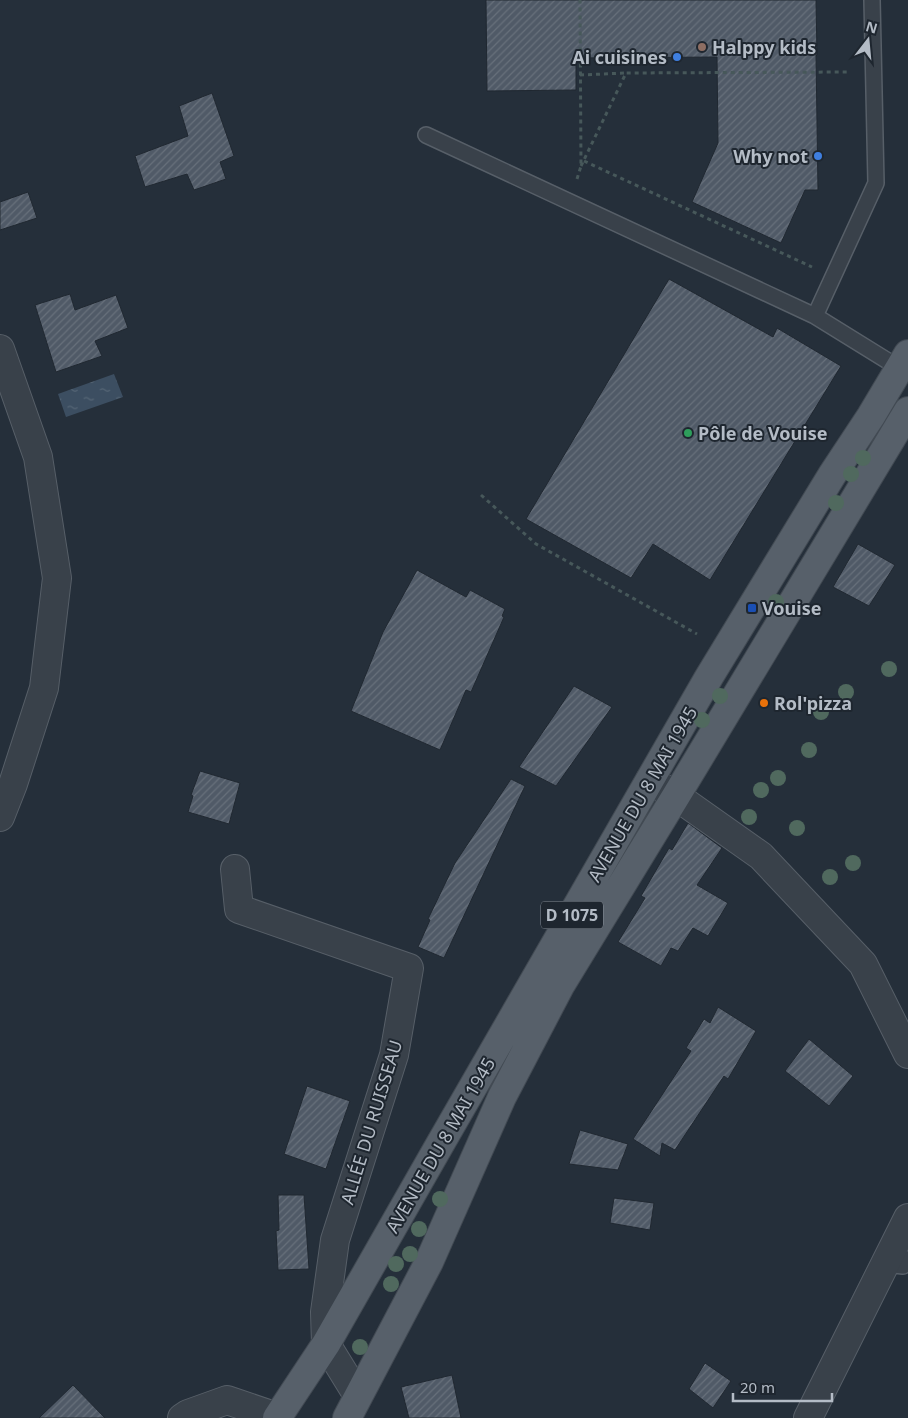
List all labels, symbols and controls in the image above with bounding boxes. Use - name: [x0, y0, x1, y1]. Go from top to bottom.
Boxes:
- north arrow: [843, 15, 893, 65]
- text: N: [864, 16, 880, 38]
- place label: Halppy kids: [712, 35, 816, 59]
- marker: Halppy kids: [696, 41, 708, 53]
- place label: Ai cuisines: [572, 45, 667, 69]
- marker: Ai cuisines: [671, 51, 683, 63]
- place label: Why not: [733, 144, 808, 168]
- marker: Why not: [812, 150, 824, 162]
- place label: Pôle de Vouise: [698, 421, 827, 445]
- marker: Pôle de Vouise: [682, 427, 694, 439]
- place label: Vouise: [762, 596, 821, 620]
- marker: Vouise: [746, 602, 758, 614]
- place label: Rol'pizza: [774, 691, 852, 715]
- marker: Rol'pizza: [758, 697, 770, 709]
- street label: AVENUE DU 8 MAI 1945: [582, 702, 702, 886]
- road number: D 1075: [541, 902, 603, 928]
- street label: ALLÉE DU RUISSEAU: [335, 1037, 407, 1207]
- street label: AVENUE DU 8 MAI 1945: [380, 1053, 500, 1237]
- scale bar: [733, 1370, 832, 1402]
- text: 20 m: [740, 1377, 775, 1397]

